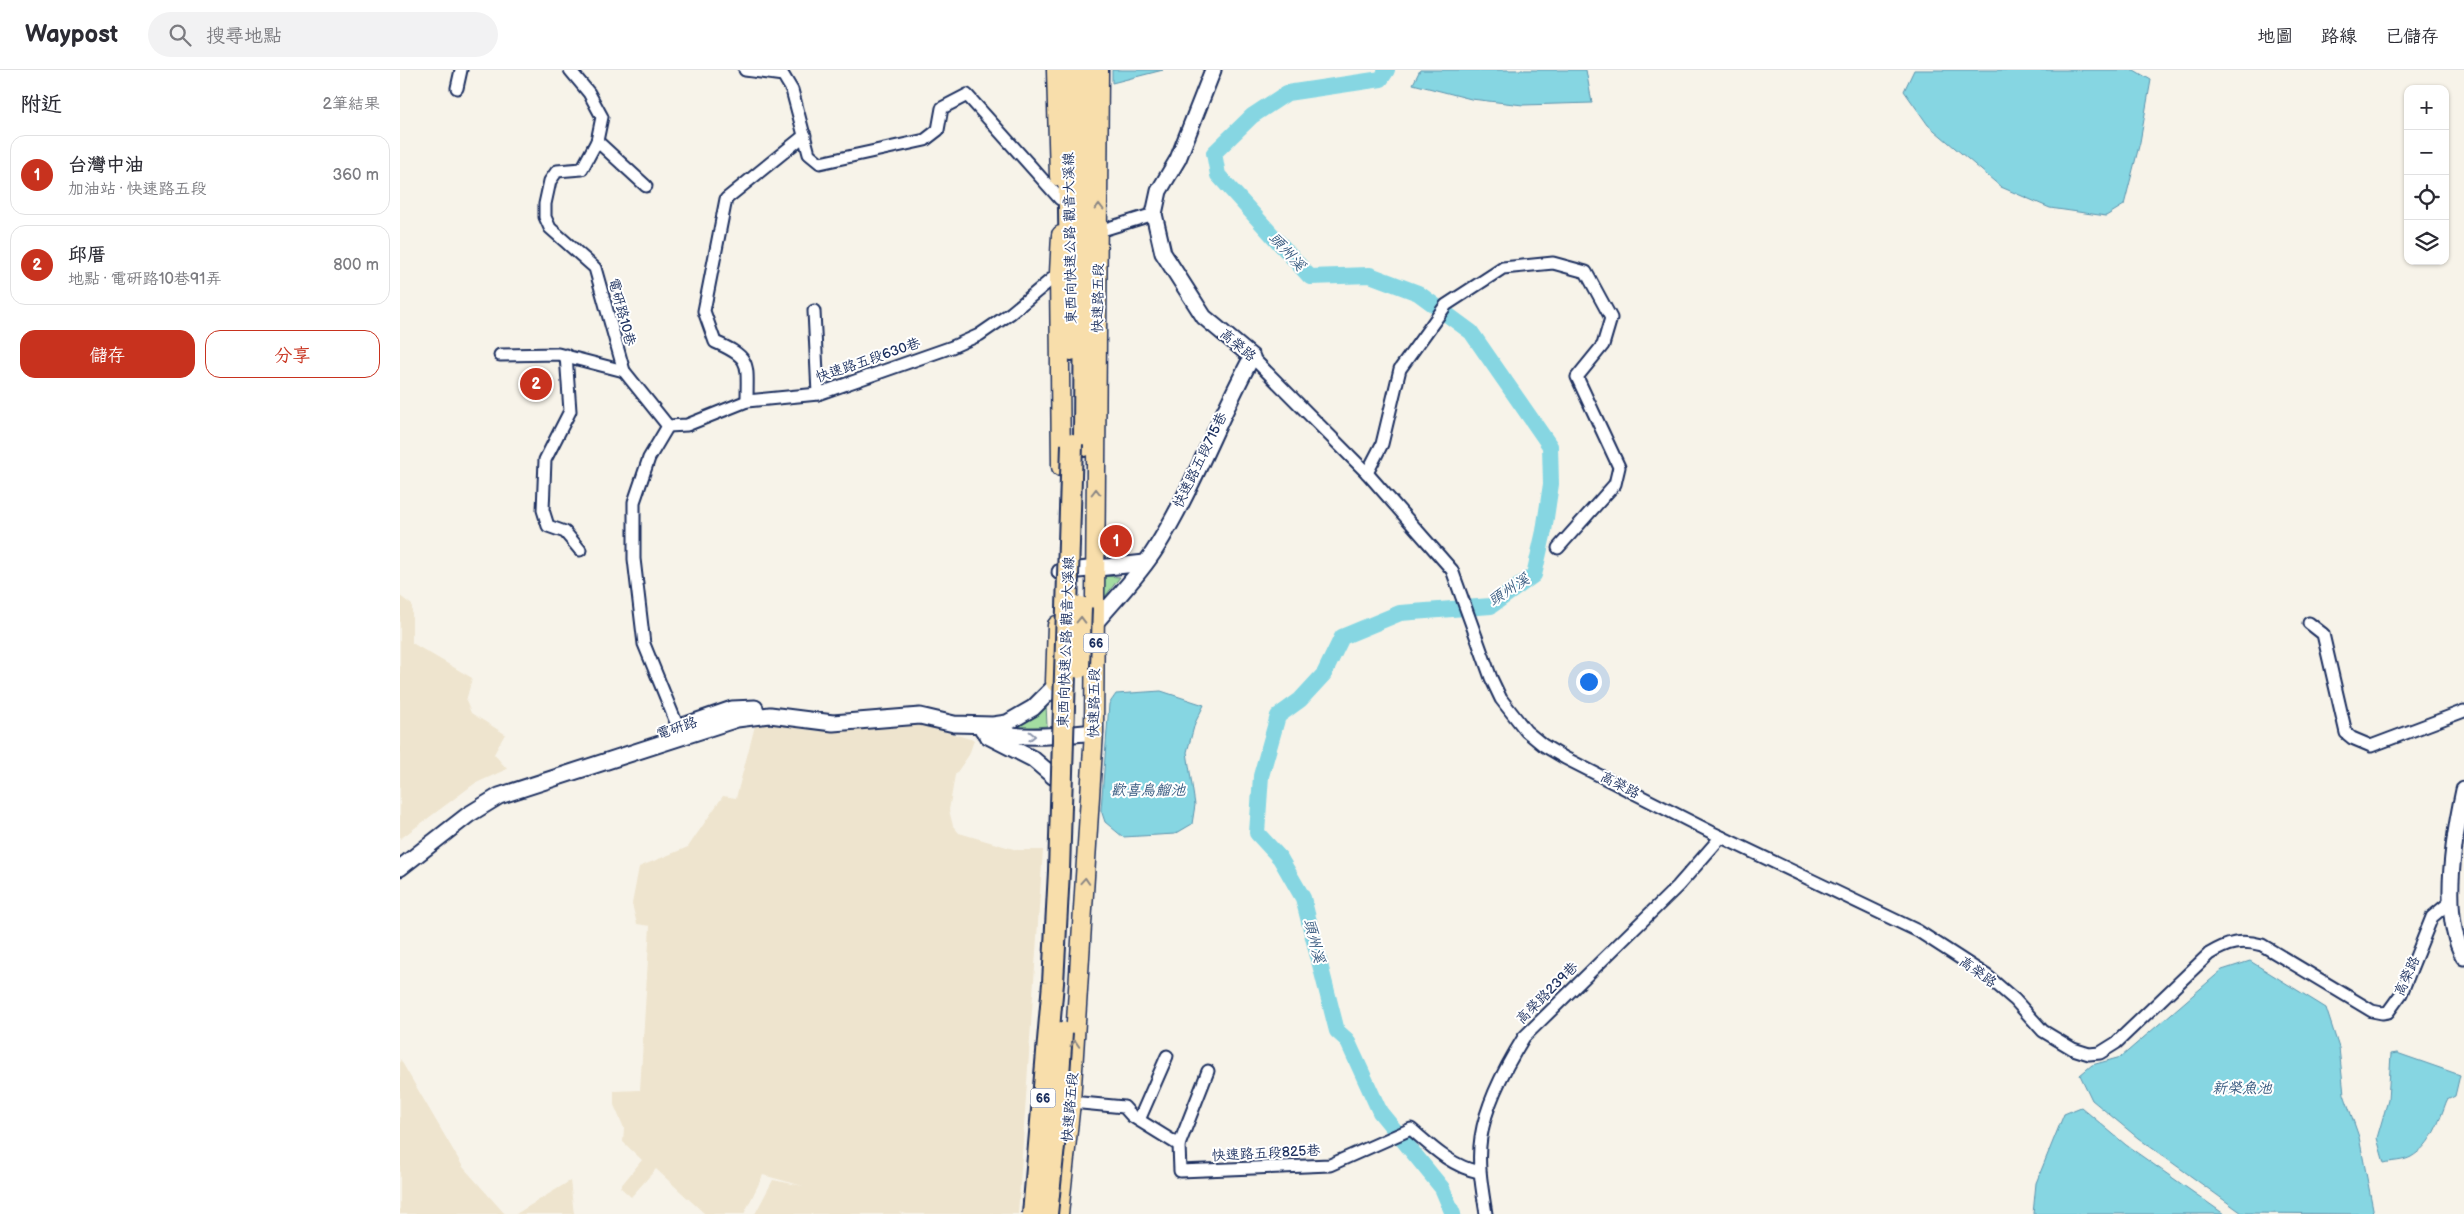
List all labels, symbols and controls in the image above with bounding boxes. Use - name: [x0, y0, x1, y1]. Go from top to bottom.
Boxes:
- search box: [148, 12, 498, 57]
- text: Waypost: [25, 20, 118, 49]
- icon: search: [166, 21, 194, 49]
- text: 搜尋地點: [206, 25, 282, 48]
- text: 地圖: [2257, 26, 2293, 47]
- text: 路線: [2321, 26, 2357, 47]
- text: 已儲存: [2385, 26, 2439, 47]
- map controls: [2404, 85, 2449, 265]
- button: +: [2404, 85, 2449, 130]
- text: 附近: [20, 92, 62, 117]
- text: 2筆結果: [323, 95, 380, 114]
- button: −: [2404, 130, 2449, 175]
- street label: 東西向快速公路 觀音大溪線: [1060, 152, 1080, 324]
- text: 台灣中油: [68, 154, 144, 177]
- text: 1: [34, 166, 40, 185]
- text: 360 m: [332, 166, 379, 185]
- button: locate: [2404, 175, 2449, 220]
- text: 加油站 · 快速路五段: [68, 180, 206, 199]
- one-way arrow: [1094, 202, 1104, 210]
- button: layers: [2404, 220, 2449, 265]
- water label: 頭州溪: [1265, 229, 1310, 276]
- text: 邱厝: [68, 244, 106, 267]
- text: 2: [32, 256, 42, 275]
- text: 800 m: [333, 256, 379, 275]
- street label: 快速路五段: [1089, 263, 1107, 333]
- text: 地點 · 電研路10巷91弄: [68, 270, 221, 289]
- street label: 電研路10巷: [605, 276, 639, 349]
- street label: 高榮路: [1216, 325, 1260, 365]
- button: 儲存: [20, 330, 195, 378]
- button: 分享: [205, 330, 380, 378]
- street label: 快速路五段630巷: [814, 334, 923, 386]
- pin: 2: [520, 365, 552, 403]
- street label: 快速路五段715巷: [1169, 409, 1231, 511]
- one-way arrow: [1091, 487, 1101, 495]
- pin: 1: [1100, 522, 1132, 560]
- street label: 東西向快速公路 觀音大溪線: [1055, 556, 1077, 728]
- water label: 頭州溪: [1485, 569, 1534, 610]
- one-way arrow: [1075, 616, 1086, 624]
- road number: 66: [1084, 634, 1108, 652]
- street label: 快速路五段: [1085, 668, 1103, 738]
- your location: [1576, 669, 1602, 695]
- street label: 電研路: [654, 713, 700, 743]
- one-way arrow: [1028, 730, 1036, 741]
- street label: 高榮路: [1597, 768, 1643, 802]
- water label: 歡喜烏鰡池: [1110, 781, 1186, 800]
- one-way arrow: [1080, 877, 1091, 885]
- water label: 頭州溪: [1299, 917, 1329, 966]
- street label: 高榮路: [1956, 953, 2000, 991]
- street label: 高榮路: [2391, 953, 2423, 999]
- street label: 高榮路239巷: [1512, 958, 1582, 1028]
- one-way arrow: [1069, 1039, 1080, 1047]
- street label: 快速路五段: [1058, 1071, 1082, 1143]
- water label: 新榮魚池: [2212, 1079, 2273, 1098]
- road number: 66: [1030, 1088, 1056, 1108]
- street label: 快速路五段825巷: [1211, 1142, 1322, 1164]

